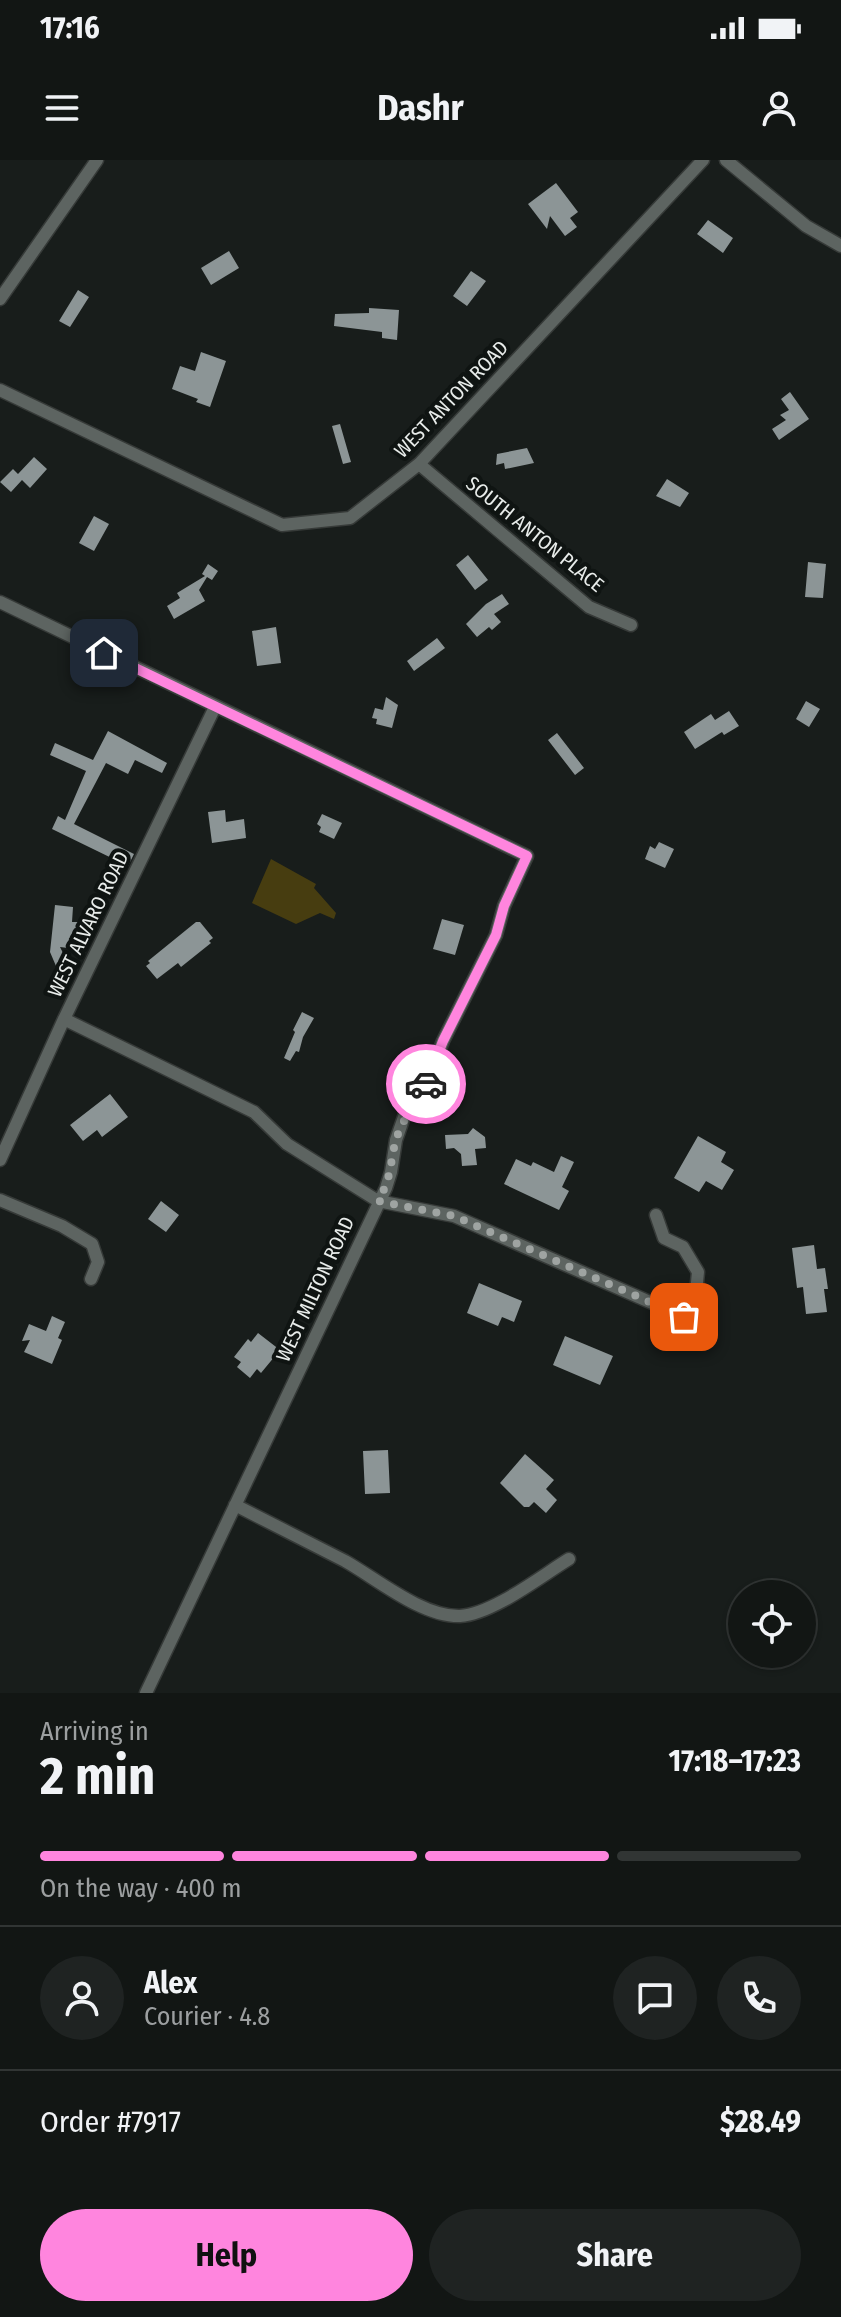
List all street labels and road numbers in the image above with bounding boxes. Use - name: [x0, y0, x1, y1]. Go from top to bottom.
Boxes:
- street label: WEST ANTON ROAD: [389, 335, 513, 463]
- street label: SOUTH ANTON PLACE: [461, 471, 609, 597]
- street label: WEST ALVARO ROAD: [42, 847, 134, 1001]
- street label: WEST MILTON ROAD: [271, 1213, 359, 1365]

